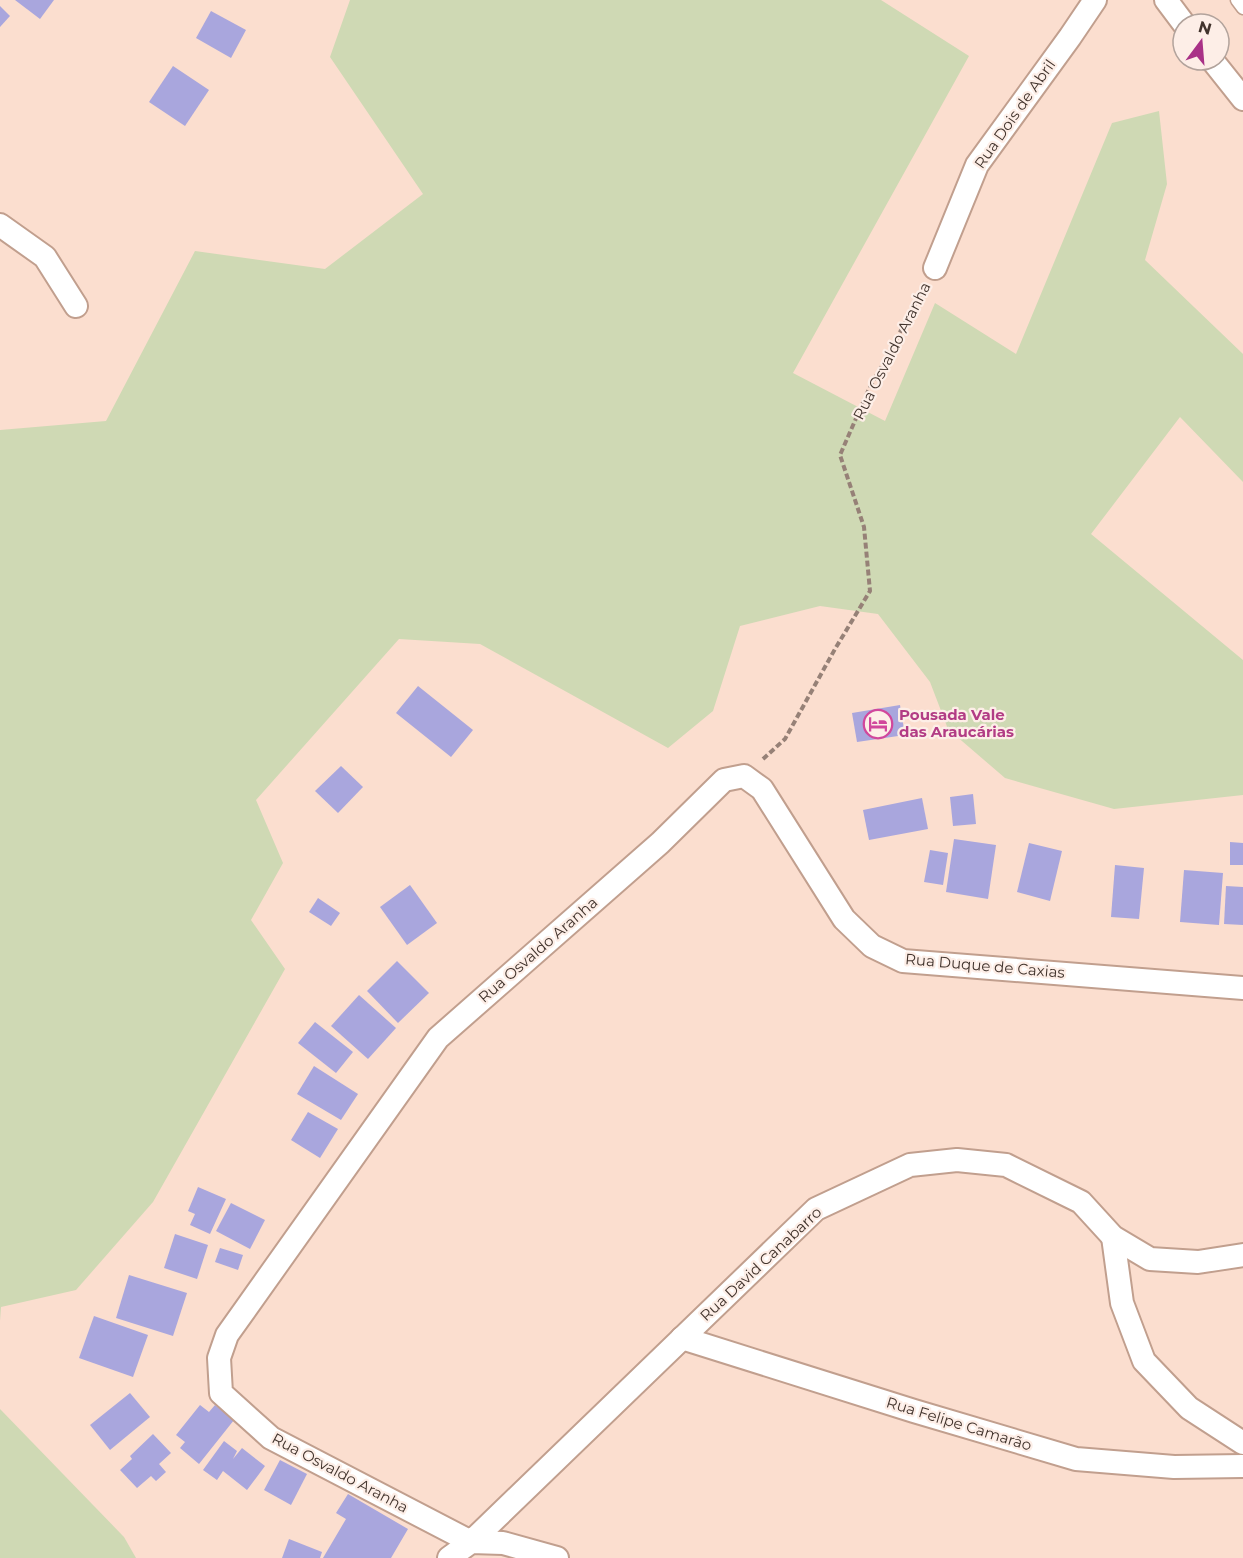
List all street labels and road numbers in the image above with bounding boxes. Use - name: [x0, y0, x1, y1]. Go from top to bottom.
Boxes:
- street label: Rua Dois de Abril: [970, 55, 1059, 172]
- street label: Rua Osvaldo Aranha: [849, 279, 934, 423]
- street label: Rua Osvaldo Aranha: [474, 893, 601, 1007]
- street label: Rua Duque de Caxias: [904, 949, 1066, 982]
- street label: Rua David Canabarro: [696, 1202, 825, 1325]
- street label: Rua Felipe Camarão: [884, 1392, 1034, 1455]
- street label: Rua Osvaldo Aranha: [269, 1429, 412, 1517]

